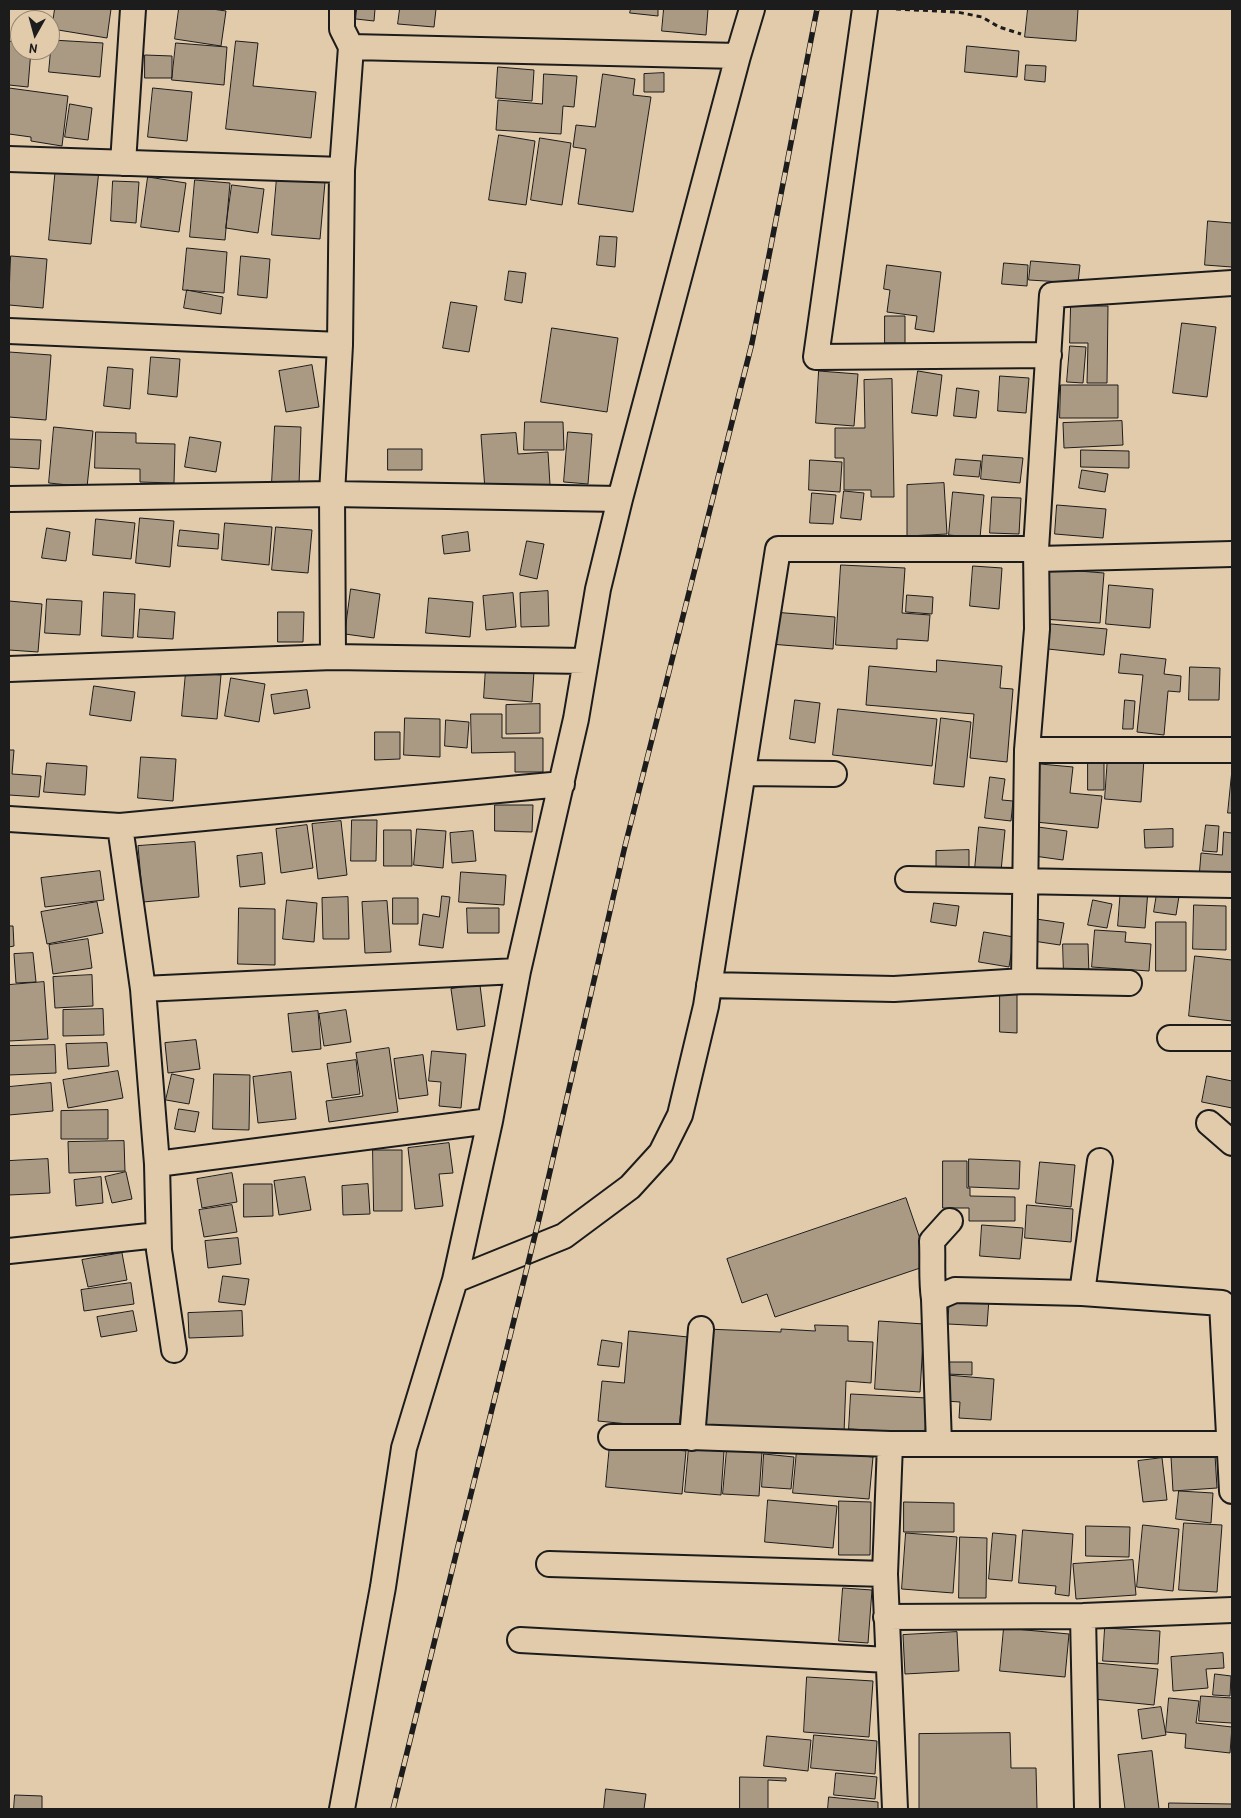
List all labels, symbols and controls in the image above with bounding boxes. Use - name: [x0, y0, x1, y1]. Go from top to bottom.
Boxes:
- north arrow: [10, 10, 60, 60]
- text: N: [28, 40, 38, 59]

